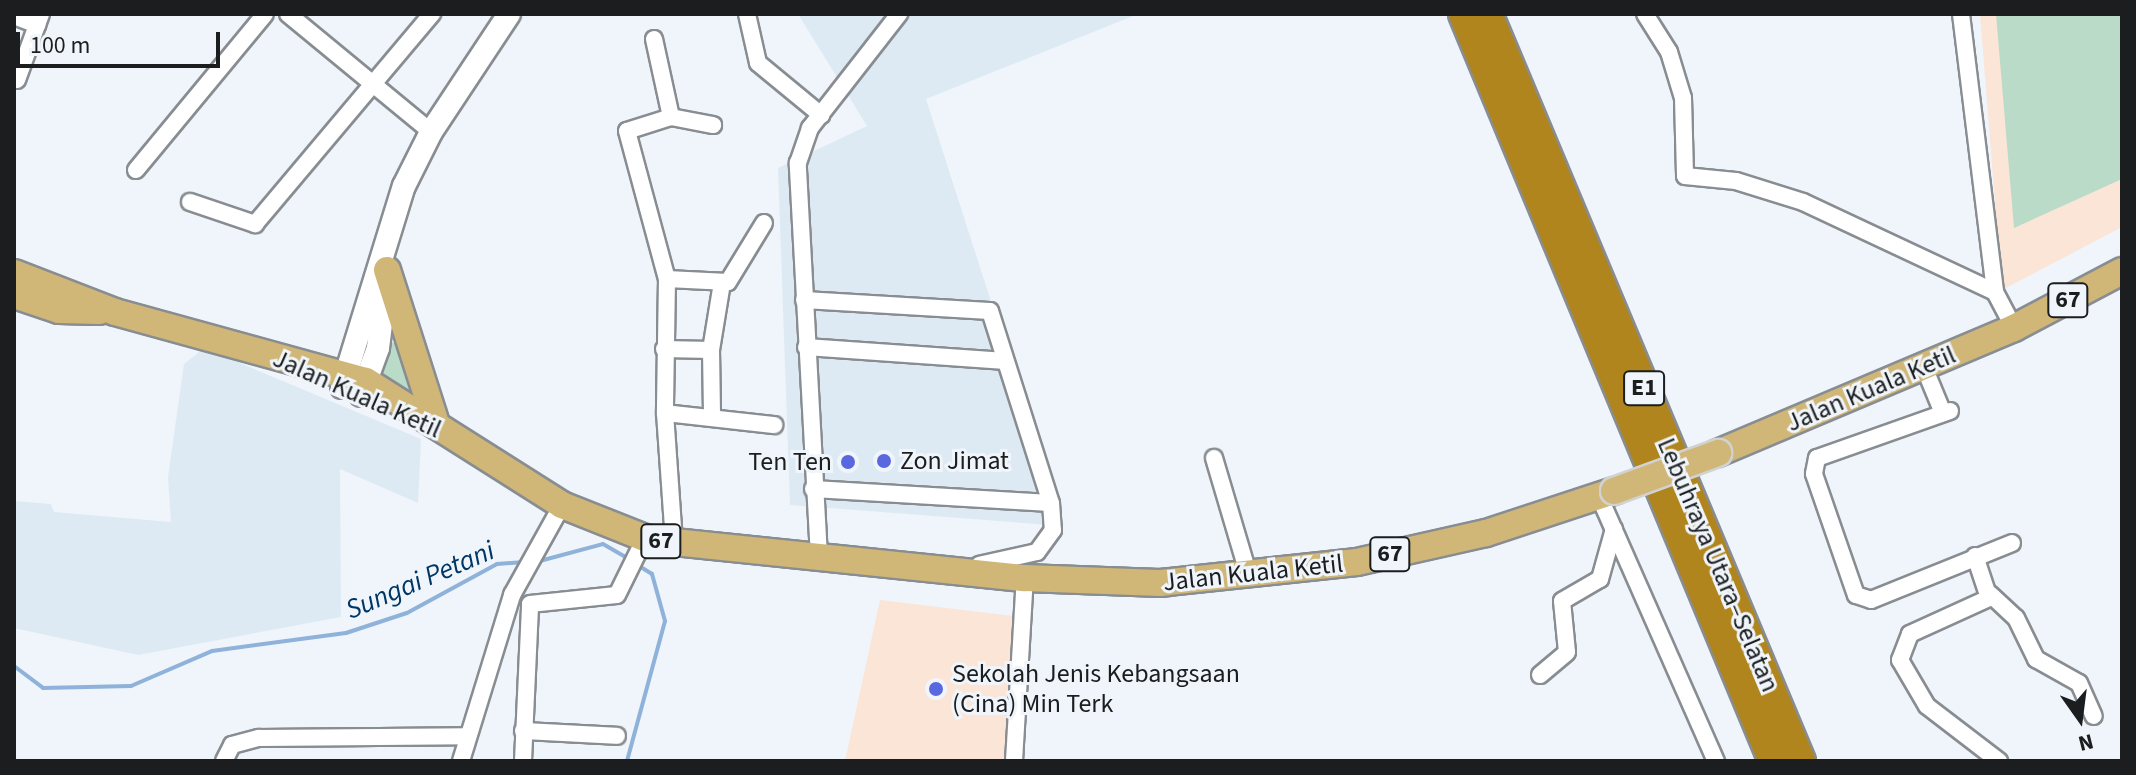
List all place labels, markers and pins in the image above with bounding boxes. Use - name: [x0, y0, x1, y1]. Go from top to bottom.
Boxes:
- place label: Zon Jimat: [900, 445, 1009, 477]
- place label: Ten Ten: [748, 446, 832, 478]
- marker: Zon Jimat: [875, 452, 893, 470]
- marker: Ten Ten: [839, 453, 857, 471]
- place label: Sekolah Jenis Kebangsaan (Cina) Min Terk: [952, 658, 1240, 720]
- marker: Sekolah Jenis Kebangsaan (Cina) Min Terk: [927, 680, 945, 698]

